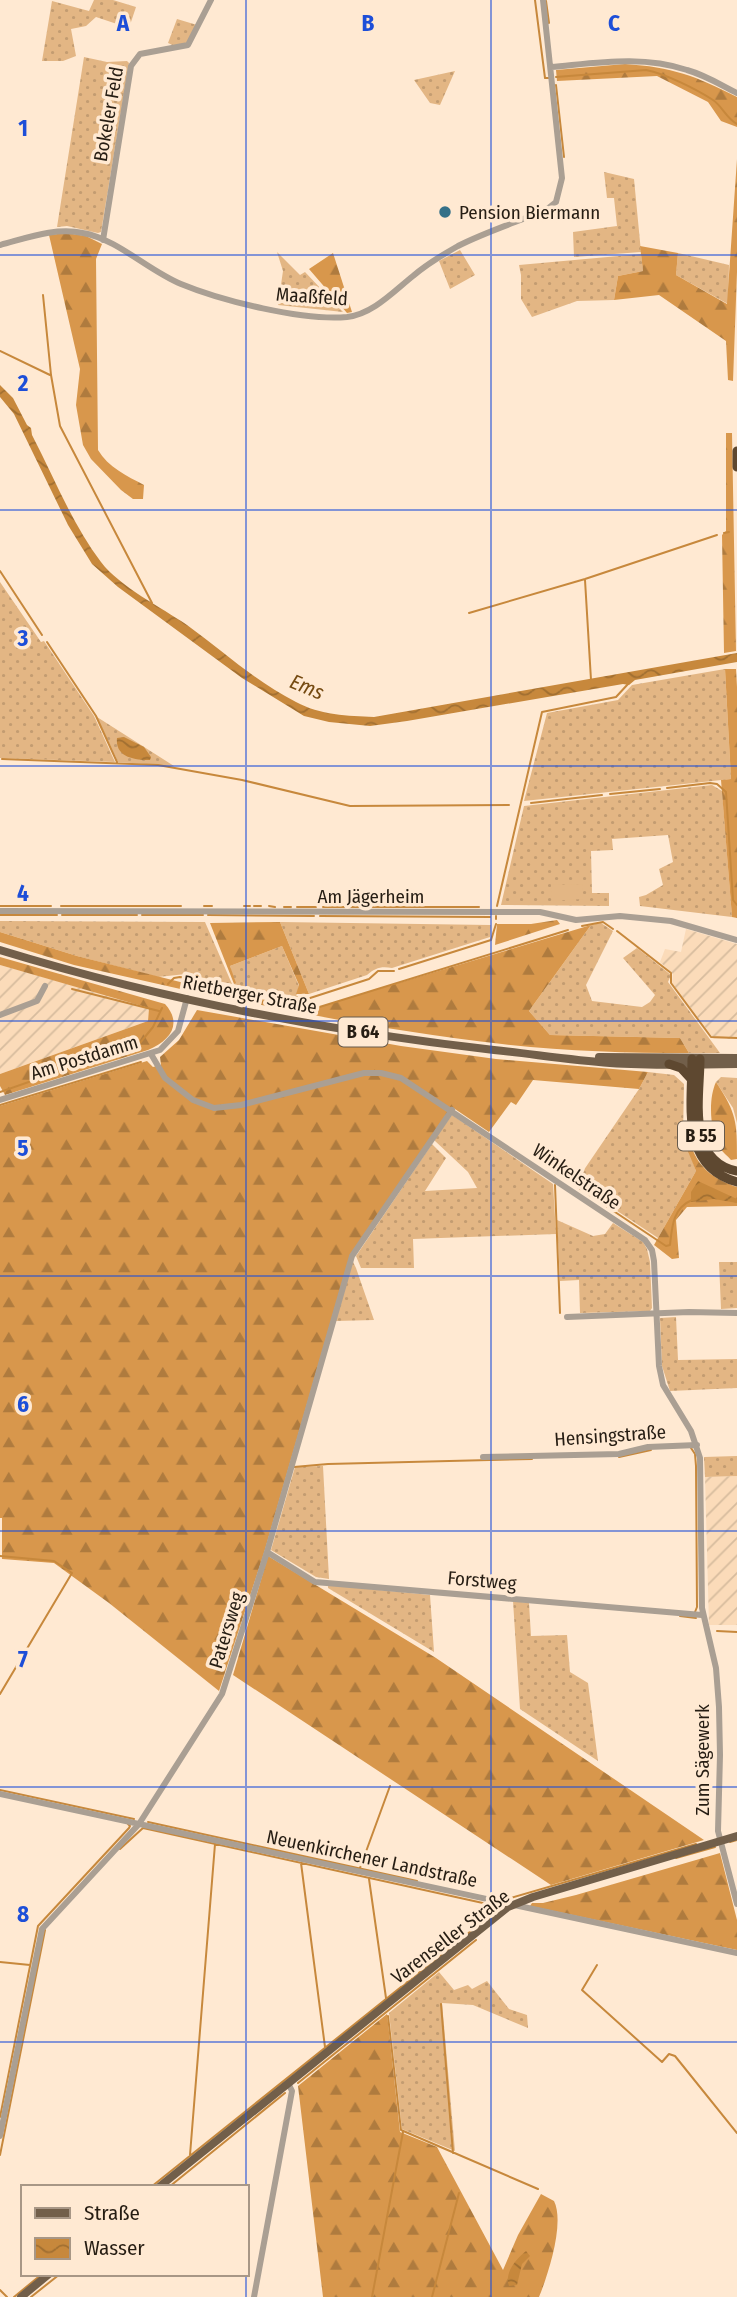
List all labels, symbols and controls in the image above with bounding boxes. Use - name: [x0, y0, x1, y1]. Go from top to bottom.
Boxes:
- text: A: [116, 9, 130, 37]
- text: B: [362, 9, 375, 37]
- text: C: [608, 9, 620, 37]
- street label: Bokeler Feld: [89, 65, 128, 163]
- text: 1: [18, 114, 28, 142]
- place label: Pension Biermann: [459, 201, 600, 224]
- marker: Pension Biermann: [437, 204, 453, 220]
- street label: Maaßfeld: [275, 283, 349, 310]
- text: 2: [17, 369, 29, 397]
- text: 3: [17, 624, 29, 652]
- water label: Ems: [286, 668, 328, 706]
- text: 4: [17, 879, 29, 907]
- street label: Am Jägerheim: [318, 885, 424, 908]
- street label: Rietberger Straße: [181, 970, 319, 1019]
- road number: B 64: [338, 1017, 388, 1046]
- street label: Am Postdamm: [28, 1030, 141, 1085]
- road number: B 55: [678, 1121, 724, 1150]
- text: 5: [17, 1134, 29, 1162]
- street label: Winkelstraße: [528, 1139, 625, 1214]
- text: 6: [17, 1390, 29, 1418]
- street label: Hensingstraße: [553, 1420, 667, 1451]
- street label: Forstweg: [447, 1566, 517, 1595]
- street label: Patersweg: [204, 1589, 249, 1671]
- text: 7: [18, 1645, 28, 1673]
- street label: Zum Sägewerk: [691, 1704, 714, 1816]
- street label: Neuenkirchener Landstraße: [264, 1825, 479, 1892]
- street label: Varenseller Straße: [387, 1884, 514, 1988]
- text: 8: [17, 1900, 29, 1928]
- legend: [21, 2185, 248, 2276]
- text: Straße: [84, 2200, 140, 2226]
- text: Wasser: [84, 2235, 145, 2261]

